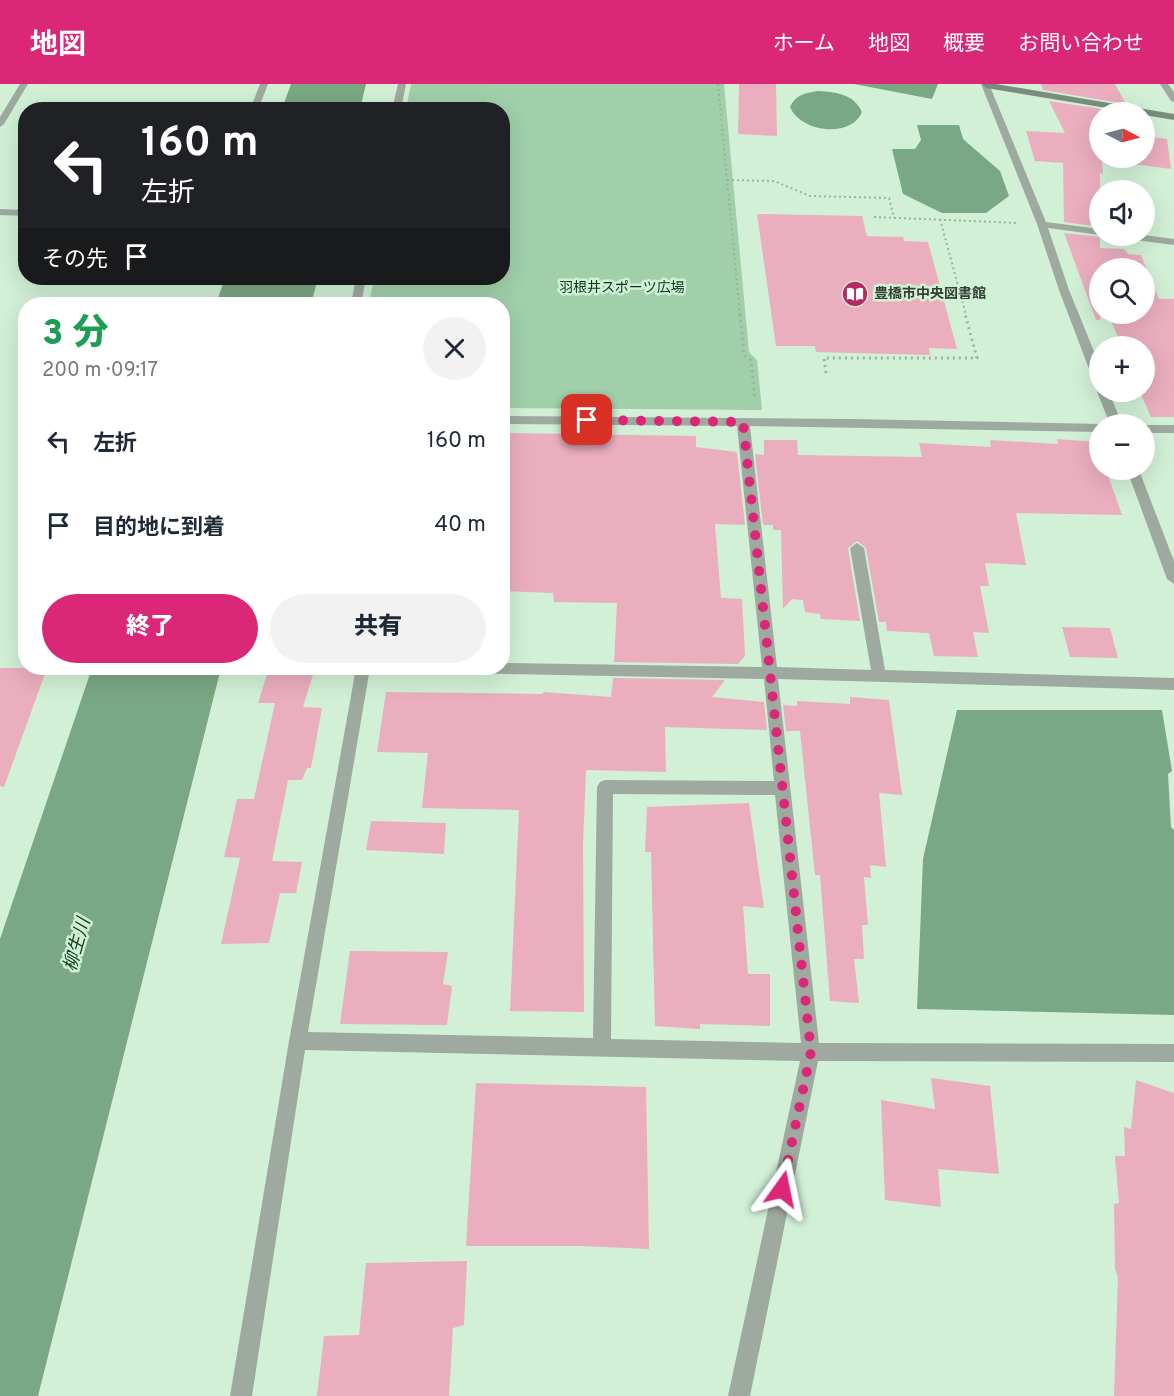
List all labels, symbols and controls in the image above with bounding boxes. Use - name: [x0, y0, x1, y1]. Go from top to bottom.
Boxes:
- text: 地図: [30, 28, 86, 64]
- text: ホーム: [773, 31, 835, 58]
- text: 地図: [868, 31, 910, 58]
- text: 概要: [943, 31, 985, 58]
- text: お問い合わせ: [1018, 31, 1144, 58]
- north arrow: [1089, 102, 1155, 168]
- map controls: [1089, 102, 1155, 480]
- text: 160 m: [141, 118, 259, 171]
- icon: left: [42, 126, 120, 204]
- text: 左折: [141, 177, 195, 211]
- button: sound: [1089, 180, 1155, 246]
- icon: arrive: [120, 240, 153, 273]
- text: その先: [42, 247, 108, 274]
- button: search: [1089, 258, 1155, 324]
- park label: 羽根井スポーツ広場: [559, 279, 685, 297]
- library icon: 豊橋市中央図書館: [840, 279, 870, 309]
- place label: 豊橋市中央図書館: [874, 286, 986, 303]
- text: 3 分: [42, 312, 109, 358]
- button: close: [423, 317, 486, 380]
- button: +: [1089, 336, 1155, 402]
- text: 200 m · 09:17: [42, 358, 158, 384]
- pin: [561, 394, 612, 445]
- icon: arrive: [570, 403, 603, 436]
- button: −: [1089, 414, 1155, 480]
- icon: left: [42, 425, 75, 458]
- text: 160 m: [427, 428, 486, 455]
- text: 左折: [93, 431, 137, 458]
- icon: arrive: [42, 509, 75, 542]
- text: 40 m: [434, 512, 486, 539]
- text: 目的地に到着: [93, 515, 225, 542]
- button: 終了: [42, 594, 258, 663]
- button: 共有: [270, 594, 486, 663]
- water label: 柳生川: [60, 914, 97, 974]
- position arrow: [750, 1157, 814, 1221]

